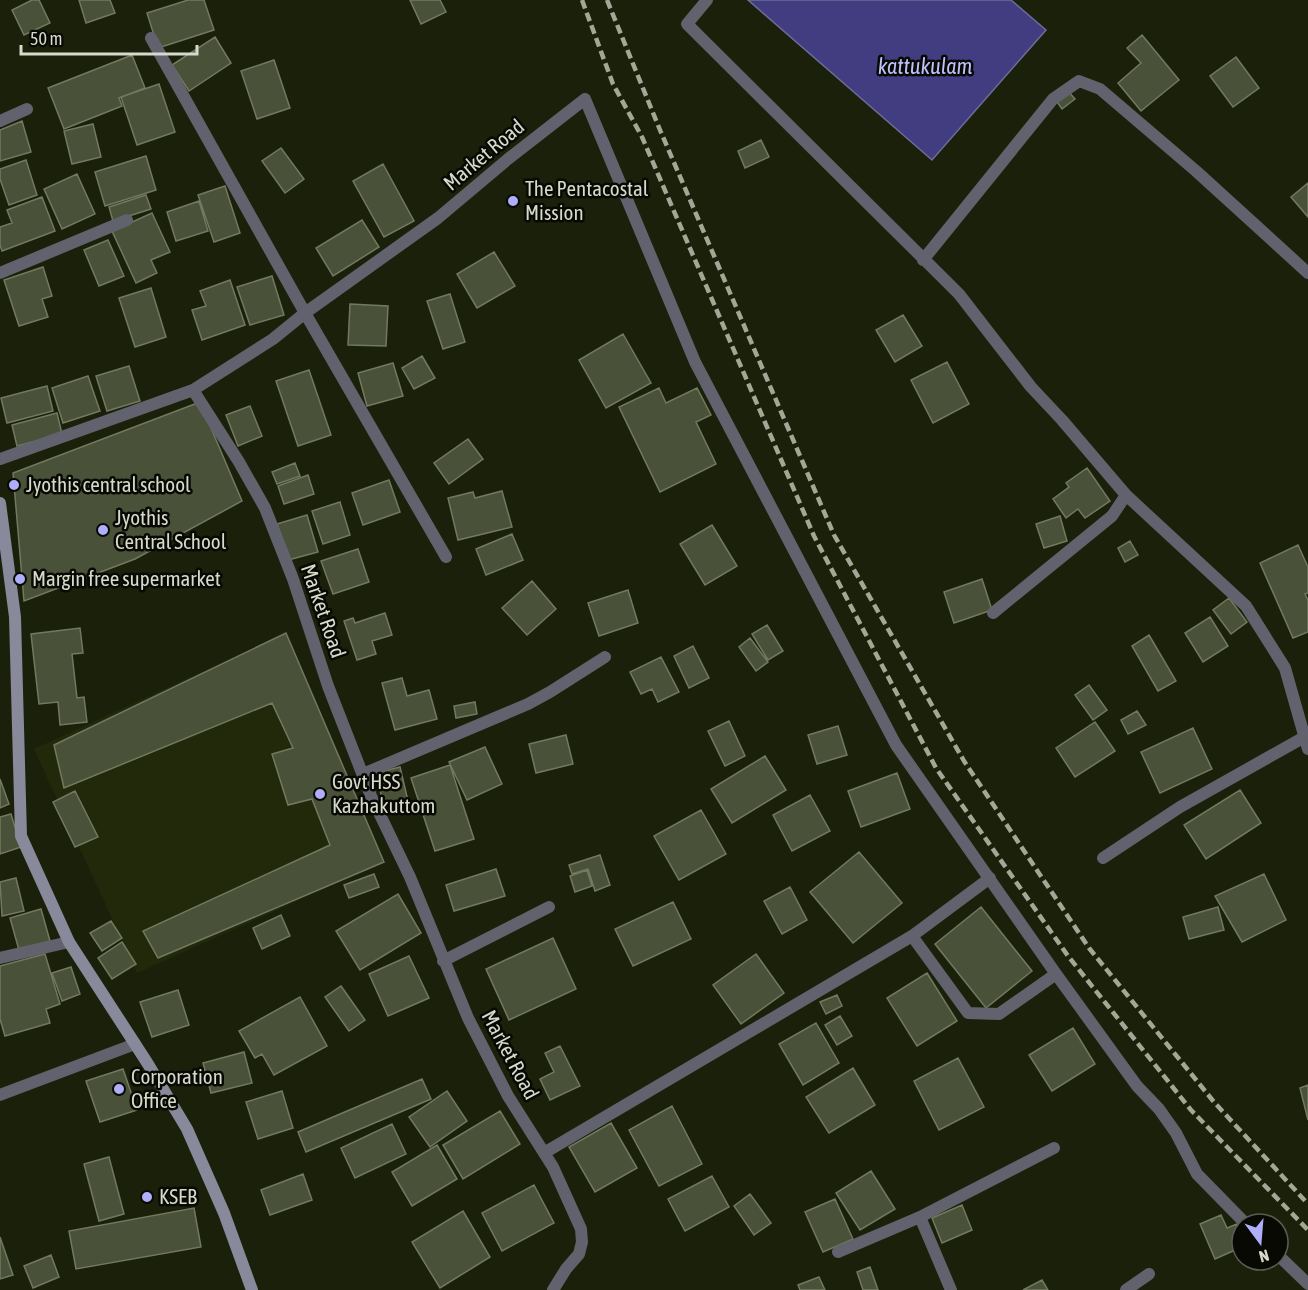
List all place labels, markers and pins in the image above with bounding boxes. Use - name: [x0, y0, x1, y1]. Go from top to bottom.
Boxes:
- place label: The Pentacostal Mission: [525, 176, 649, 224]
- marker: The Pentacostal Mission: [506, 194, 520, 208]
- place label: Jyothis central school: [26, 472, 191, 496]
- marker: Jyothis central school: [7, 478, 21, 492]
- place label: Jyothis Central School: [115, 505, 227, 553]
- marker: Jyothis Central School: [96, 523, 110, 537]
- place label: Margin free supermarket: [32, 566, 221, 590]
- marker: Margin free supermarket: [13, 572, 27, 586]
- place label: Govt HSS Kazhakuttom: [332, 769, 435, 817]
- marker: Govt HSS Kazhakuttom: [313, 787, 327, 801]
- place label: Corporation Office: [131, 1064, 223, 1112]
- marker: Corporation Office: [112, 1082, 126, 1096]
- place label: KSEB: [159, 1184, 197, 1208]
- marker: KSEB: [140, 1190, 154, 1204]

